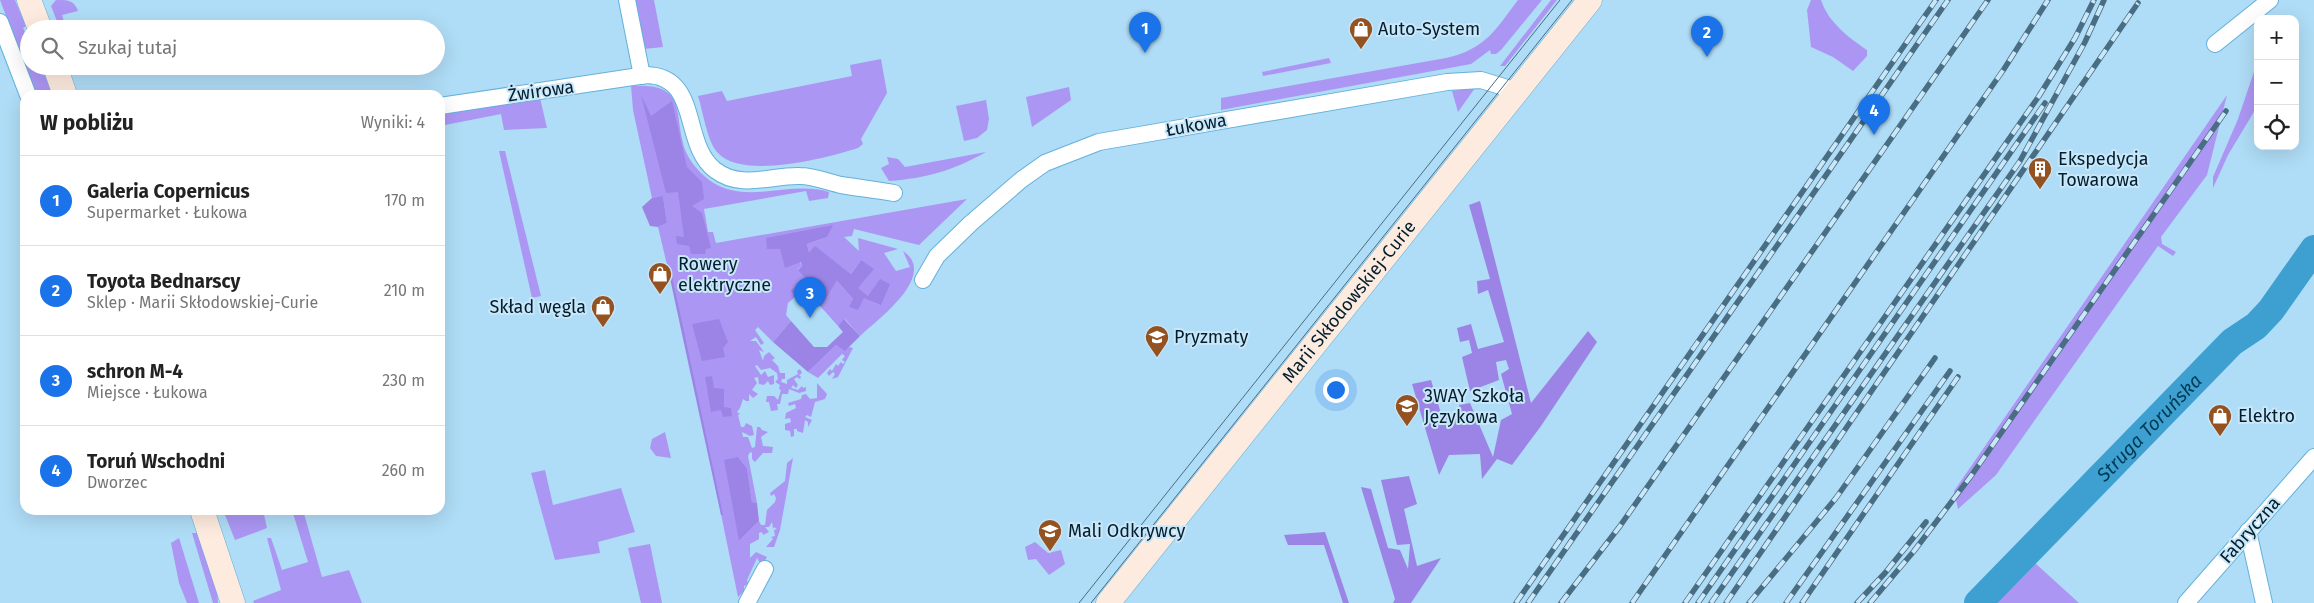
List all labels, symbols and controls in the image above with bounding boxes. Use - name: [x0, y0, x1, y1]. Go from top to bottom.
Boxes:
- pin: 1: [1129, 12, 1161, 53]
- map controls: [2254, 15, 2299, 150]
- button: +: [2254, 15, 2299, 60]
- shop icon: Auto-System: [1348, 16, 1374, 50]
- pin: 2: [1691, 16, 1723, 57]
- place label: Auto-System: [1378, 18, 1480, 40]
- search box: [20, 20, 445, 75]
- icon: search: [38, 34, 66, 62]
- text: Szukaj tutaj: [78, 36, 177, 59]
- button: −: [2254, 60, 2299, 105]
- street label: Żwirowa: [506, 75, 576, 107]
- pin: 4: [1858, 94, 1890, 135]
- button: locate: [2254, 105, 2299, 150]
- street label: Łukowa: [1164, 109, 1228, 141]
- text: W pobliżu: [40, 110, 134, 136]
- text: Wyniki: 4: [361, 113, 425, 132]
- place label: Ekspedycja Towarowa: [2058, 148, 2149, 191]
- building icon: Ekspedycja Towarowa: [2027, 156, 2053, 190]
- text: Galeria Copernicus: [87, 180, 250, 203]
- text: 1: [52, 191, 60, 210]
- text: 170 m: [384, 191, 425, 210]
- text: Supermarket · Łukowa: [87, 203, 248, 222]
- street label: Marii Skłodowskiej-Curie: [1277, 216, 1421, 387]
- place label: Rowery elektryczne: [678, 253, 771, 296]
- shop icon: Rowery elektryczne: [647, 261, 673, 295]
- text: Toyota Bednarscy: [87, 270, 240, 293]
- pin: 3: [794, 277, 826, 318]
- text: 2: [52, 281, 60, 300]
- text: 210 m: [384, 281, 425, 300]
- text: Sklep · Marii Skłodowskiej-Curie: [87, 293, 318, 312]
- shop icon: Skład węgla: [590, 294, 616, 328]
- place label: Skład węgla: [489, 296, 586, 318]
- school or university icon: Pryzmaty: [1144, 324, 1170, 358]
- place label: Pryzmaty: [1174, 326, 1248, 348]
- text: schron M-4: [87, 360, 183, 383]
- water label: Struga Toruńska: [2091, 369, 2206, 487]
- text: 3: [52, 371, 60, 390]
- text: 230 m: [382, 371, 425, 390]
- your location: [1323, 377, 1349, 403]
- text: Miejsce · Łukowa: [87, 383, 208, 402]
- place label: 3WAY Szkoła Językowa: [1424, 385, 1524, 428]
- school or university icon: 3WAY Szkoła Językowa: [1394, 393, 1420, 427]
- shop icon: Elektro: [2207, 403, 2233, 437]
- place label: Elektro: [2238, 405, 2295, 427]
- text: Toruń Wschodni: [87, 450, 225, 473]
- text: 4: [51, 461, 61, 480]
- text: 260 m: [382, 461, 425, 480]
- text: Dworzec: [87, 473, 147, 492]
- street label: Fabryczna: [2215, 492, 2285, 568]
- school or university icon: Mali Odkrywcy: [1037, 518, 1063, 552]
- place label: Mali Odkrywcy: [1068, 520, 1185, 542]

